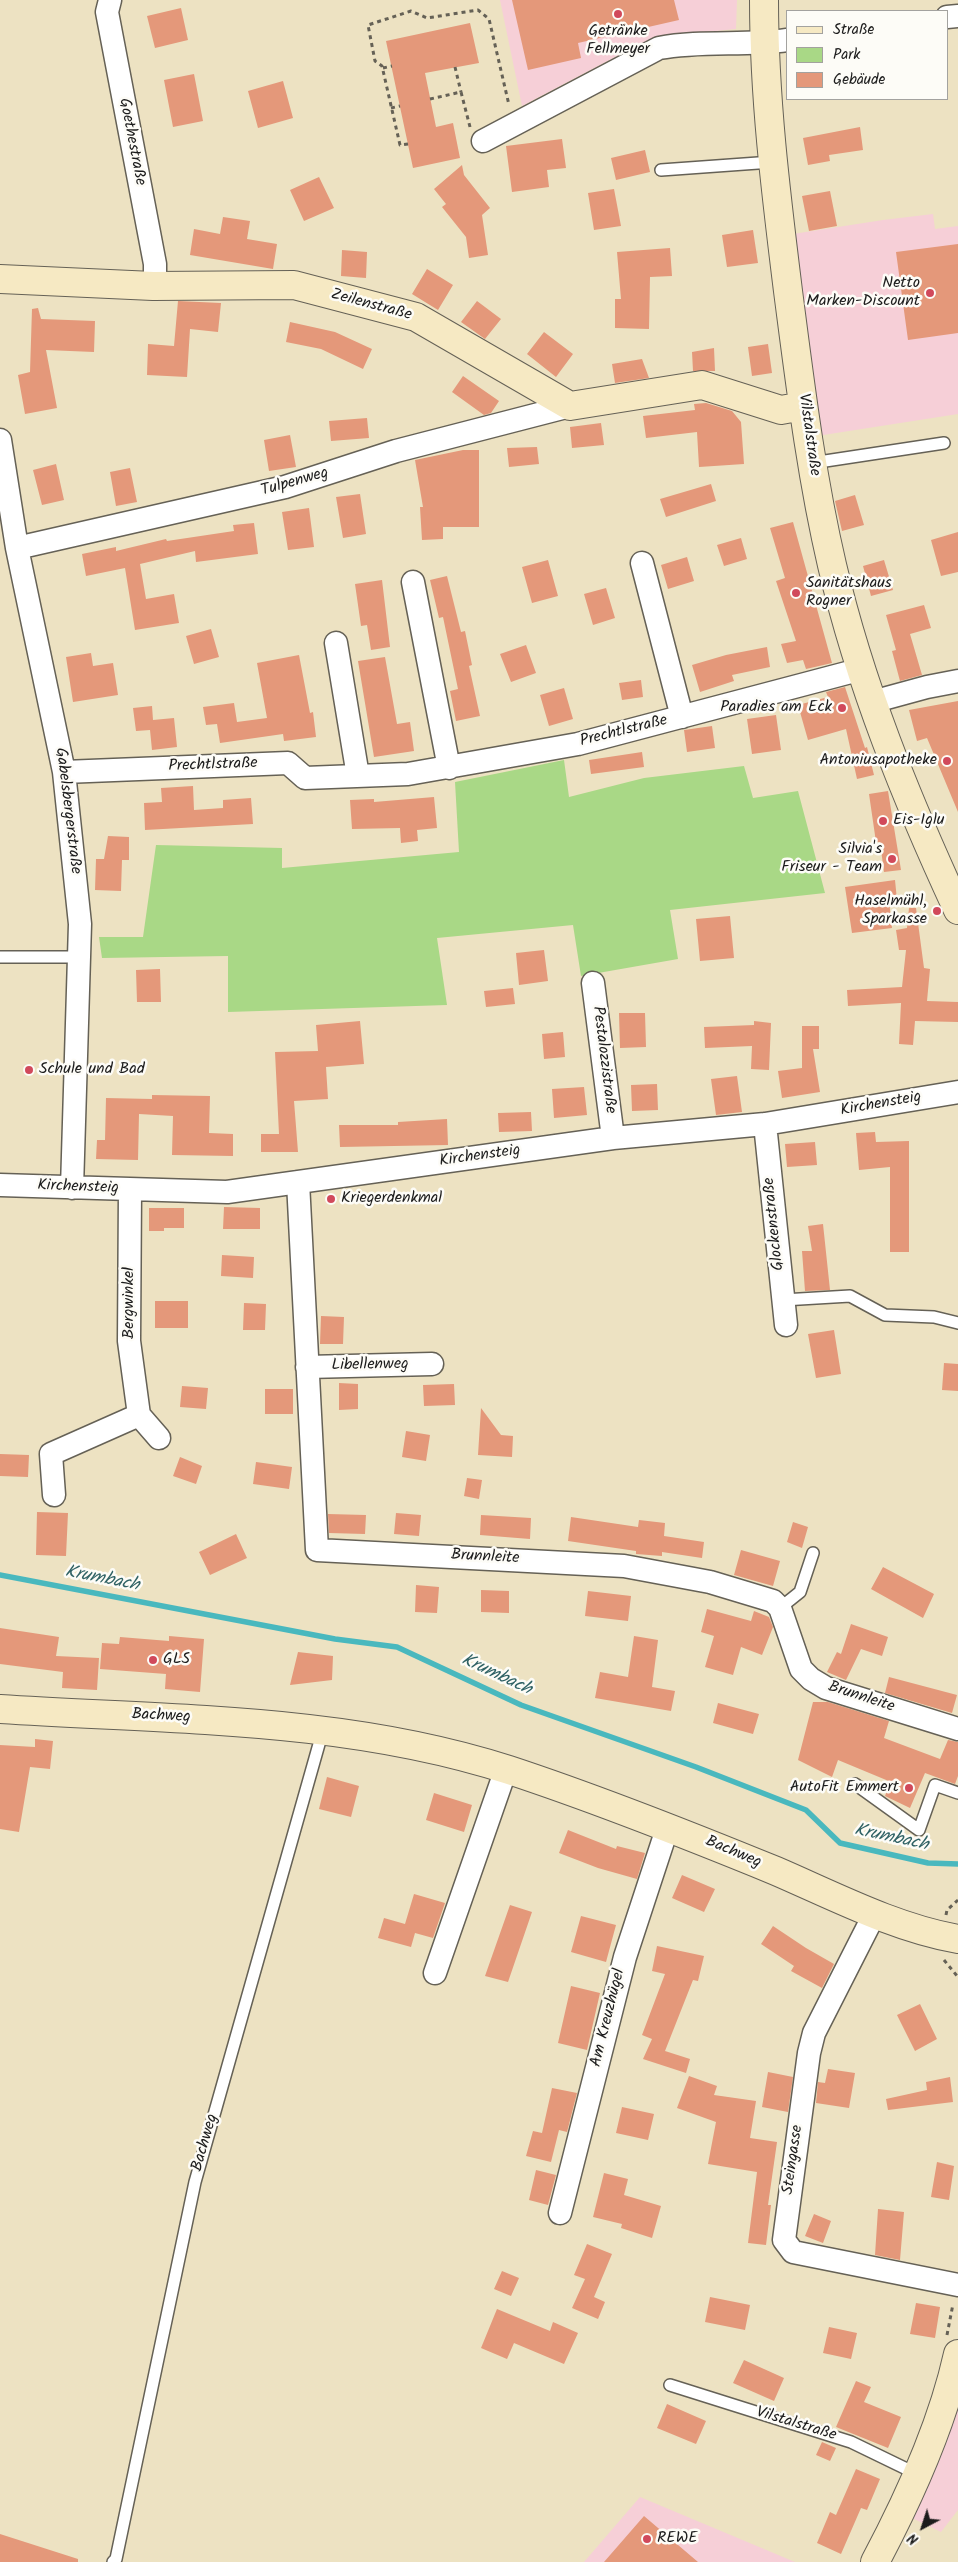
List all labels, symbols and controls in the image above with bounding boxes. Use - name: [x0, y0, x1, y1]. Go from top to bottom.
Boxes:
- marker: Getränke Fellmeyer: [612, 8, 624, 20]
- legend: [786, 10, 948, 100]
- text: Straße: [833, 18, 874, 42]
- place label: Getränke Fellmeyer: [586, 22, 650, 60]
- text: Park: [833, 43, 860, 67]
- text: Gebäude: [833, 68, 885, 92]
- street label: Goethestraße: [113, 97, 149, 187]
- place label: Netto Marken-Discount: [806, 274, 920, 312]
- street label: Zeilenstraße: [328, 286, 414, 326]
- marker: Netto Marken-Discount: [924, 287, 936, 299]
- street label: Vilstalstraße: [793, 393, 823, 477]
- street label: Tulpenweg: [259, 464, 331, 502]
- place label: Sanitätshaus Rogner: [806, 574, 892, 612]
- marker: Sanitätshaus Rogner: [790, 587, 802, 599]
- place label: Paradies am Eck: [720, 698, 832, 718]
- marker: Paradies am Eck: [836, 702, 848, 714]
- street label: Prechtlstraße: [578, 712, 670, 752]
- street label: Gabelsbergerstraße: [50, 747, 84, 875]
- place label: Antoniusapotheke: [819, 751, 937, 771]
- street label: Prechtlstraße: [168, 755, 258, 777]
- marker: Antoniusapotheke: [941, 755, 953, 767]
- place label: Eis-Iglu: [893, 811, 945, 831]
- marker: Eis-Iglu: [877, 815, 889, 827]
- place label: Silvia's Friseur - Team: [781, 840, 882, 878]
- marker: Silvia's Friseur - Team: [886, 853, 898, 865]
- place label: Haselmühl, Sparkasse: [854, 892, 927, 930]
- marker: Haselmühl, Sparkasse: [931, 905, 943, 917]
- street label: Pestalozzistraße: [587, 1005, 619, 1115]
- place label: Schule und Bad: [39, 1060, 145, 1080]
- marker: Schule und Bad: [23, 1064, 35, 1076]
- street label: Kirchensteig: [839, 1088, 923, 1122]
- street label: Kirchensteig: [438, 1142, 522, 1172]
- street label: Glockenstraße: [761, 1176, 789, 1272]
- street label: Kirchensteig: [37, 1177, 119, 1199]
- place label: Kriegerdenkmal: [341, 1189, 442, 1209]
- marker: Kriegerdenkmal: [325, 1193, 337, 1205]
- street label: Bergwinkel: [120, 1267, 140, 1339]
- street label: Libellenweg: [331, 1356, 409, 1376]
- street label: Brunnleite: [450, 1547, 520, 1569]
- water label: Krumbach: [63, 1562, 141, 1598]
- place label: GLS: [163, 1650, 190, 1670]
- water label: Krumbach: [457, 1650, 535, 1702]
- marker: GLS: [147, 1654, 159, 1666]
- street label: Brunnleite: [825, 1678, 897, 1718]
- street label: Bachweg: [131, 1706, 191, 1728]
- place label: AutoFit Emmert: [790, 1778, 899, 1798]
- marker: AutoFit Emmert: [903, 1782, 915, 1794]
- water label: Krumbach: [852, 1821, 930, 1857]
- street label: Bachweg: [702, 1833, 764, 1873]
- street label: Am Kreuzhügel: [588, 1967, 630, 2069]
- street label: Bachweg: [189, 2112, 223, 2174]
- street label: Steingasse: [780, 2124, 808, 2196]
- street label: Vilstalstraße: [753, 2404, 839, 2446]
- north arrow: [898, 2502, 948, 2552]
- text: N: [903, 2527, 924, 2550]
- place label: REWE: [657, 2529, 698, 2549]
- marker: REWE: [641, 2533, 653, 2545]

